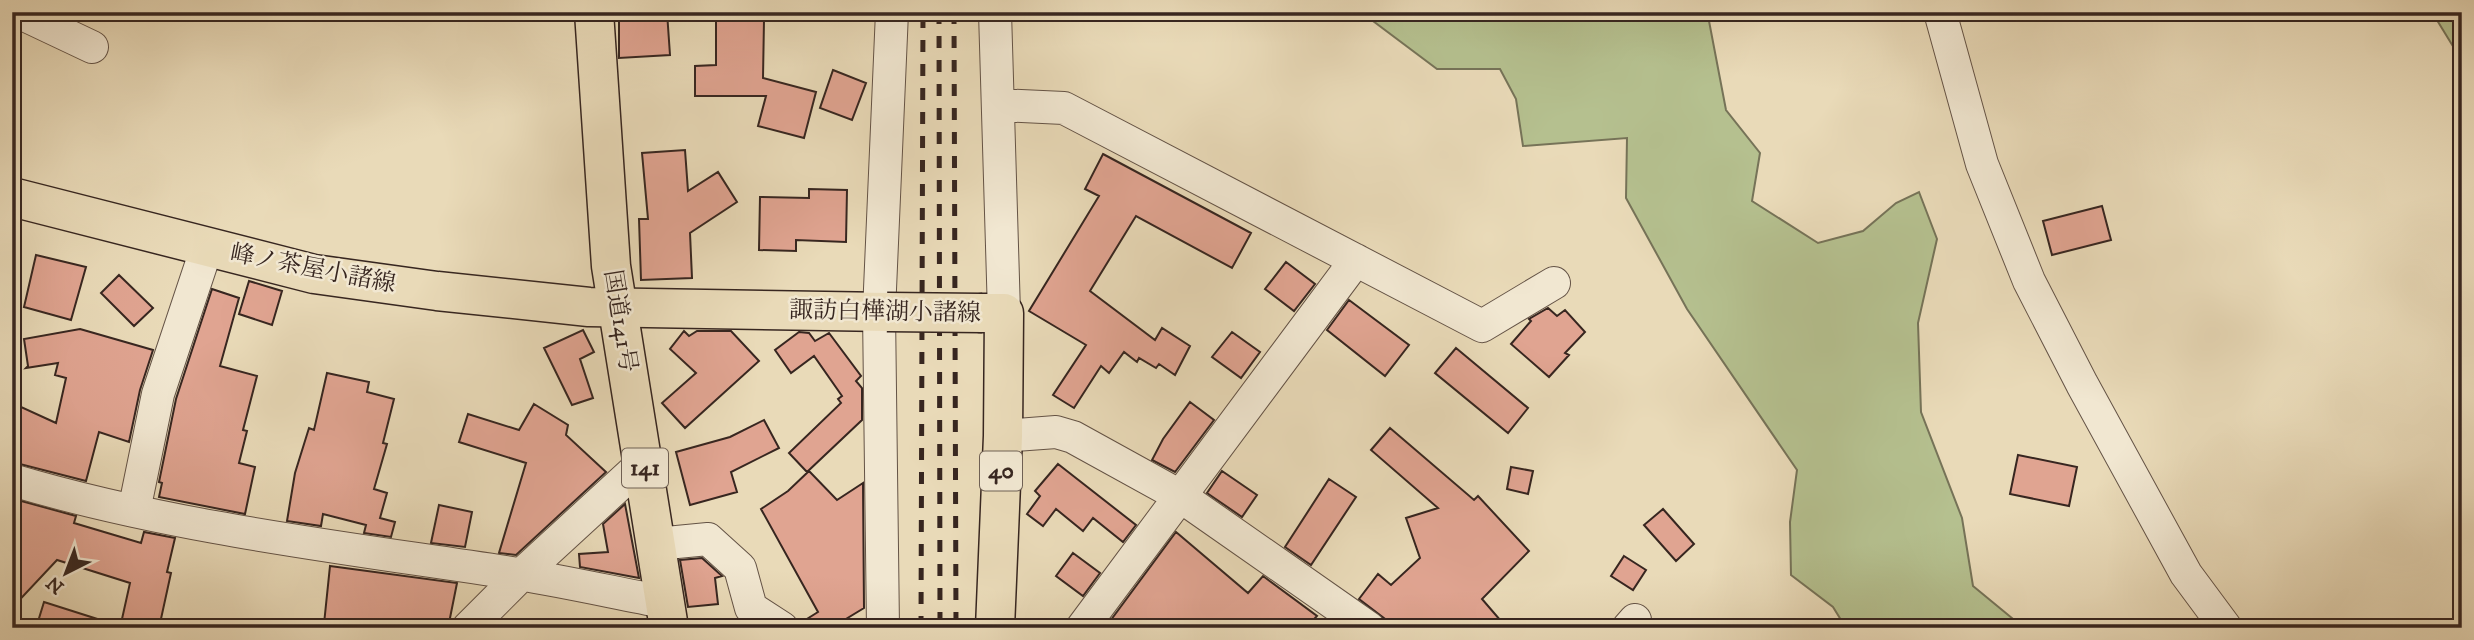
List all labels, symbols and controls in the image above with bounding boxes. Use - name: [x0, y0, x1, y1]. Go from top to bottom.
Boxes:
- street label: 峰ノ茶屋小諸線: [228, 238, 398, 300]
- street label: 国道141号: [597, 268, 643, 374]
- street label: 諏訪白樺湖小諸線: [789, 295, 981, 329]
- road number: 141: [622, 448, 668, 488]
- road number: 40: [980, 452, 1022, 491]
- north arrow: [32, 538, 102, 608]
- text: N: [42, 570, 69, 598]

